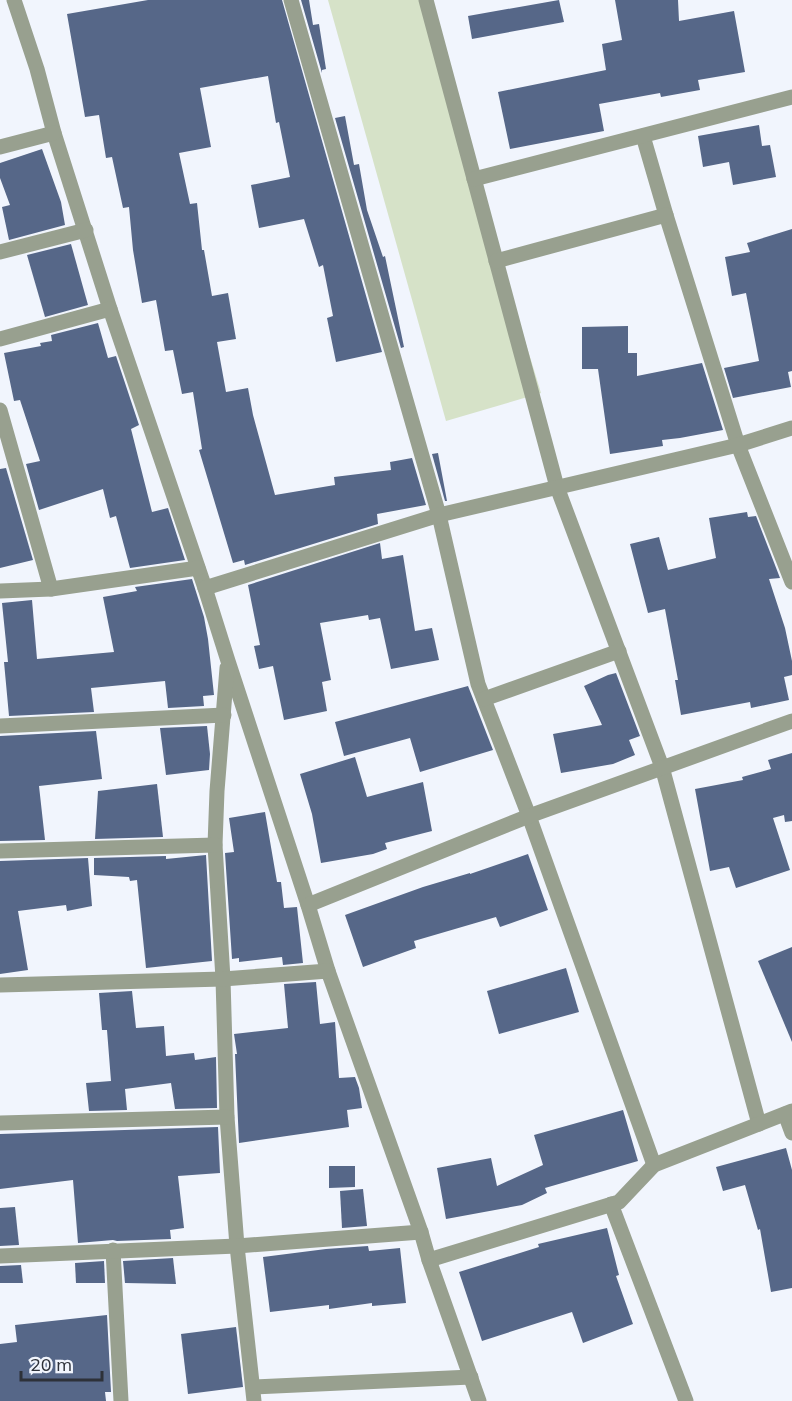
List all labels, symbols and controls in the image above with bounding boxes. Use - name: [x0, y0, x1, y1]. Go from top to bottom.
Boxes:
- scale bar: [21, 1344, 102, 1382]
- text: 20 m: [30, 1353, 72, 1376]

